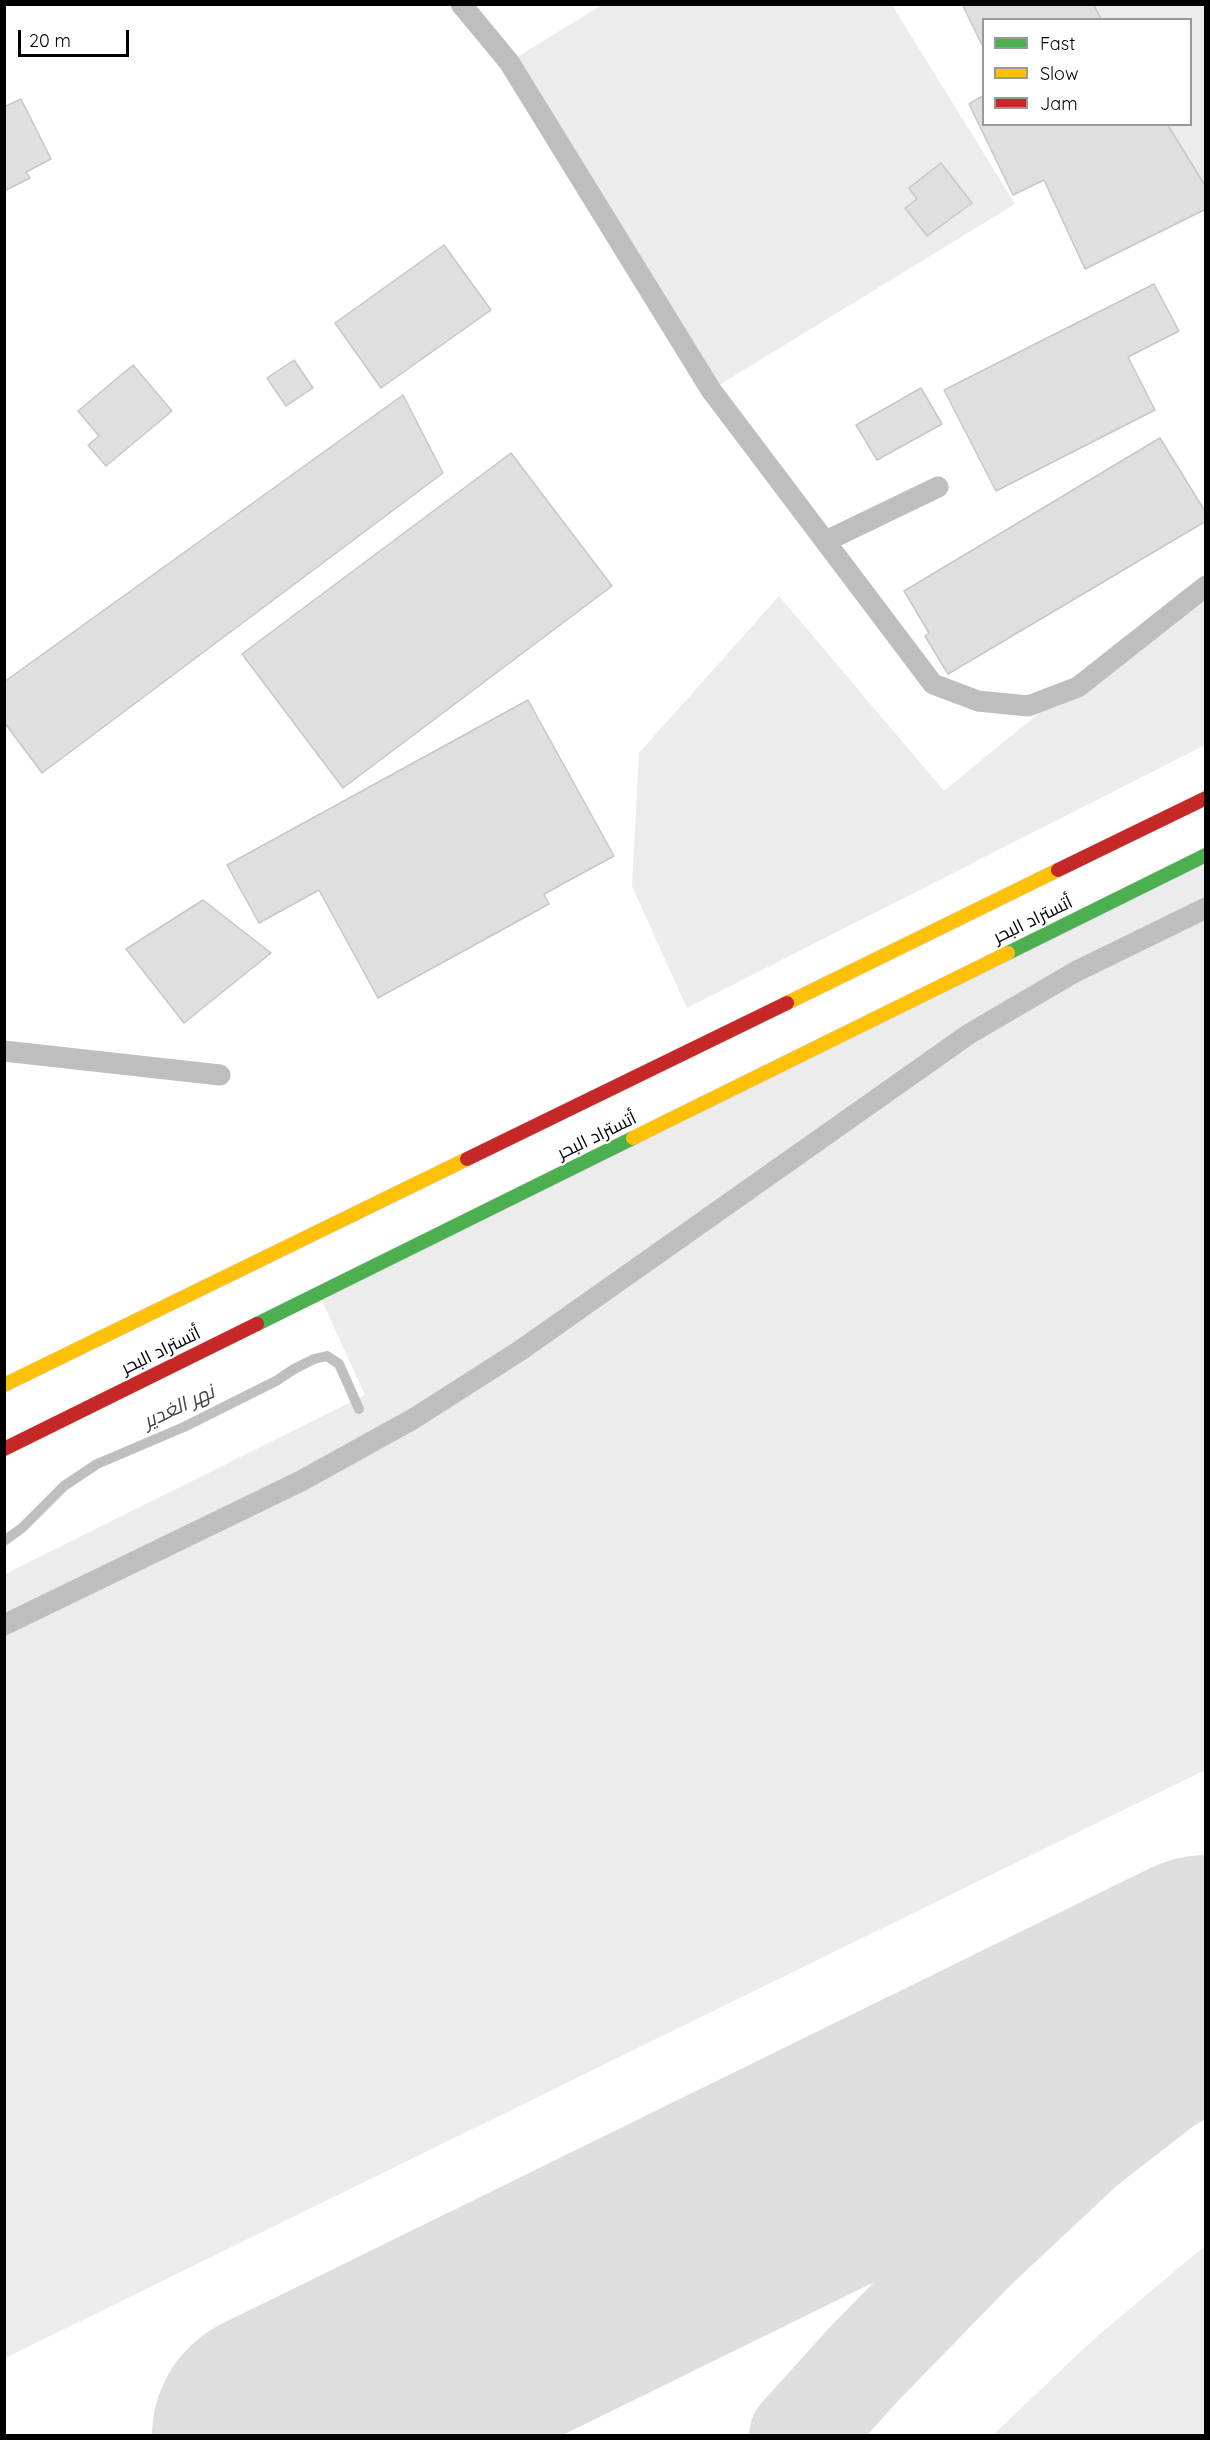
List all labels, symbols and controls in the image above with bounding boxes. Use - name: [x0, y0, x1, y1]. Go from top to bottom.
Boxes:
- scale bar: [21, 18, 132, 56]
- legend: [982, 18, 1192, 126]
- text: 20 m: [29, 29, 71, 52]
- text: Fast: [1040, 32, 1075, 55]
- text: Slow: [1040, 62, 1078, 85]
- text: Jam: [1040, 92, 1078, 115]
- street label: أتستراد البحر: [990, 892, 1076, 948]
- street label: أتستراد البحر: [554, 1108, 640, 1164]
- street label: أتستراد البحر: [118, 1323, 204, 1379]
- water label: نهر الغدير: [140, 1380, 218, 1434]

